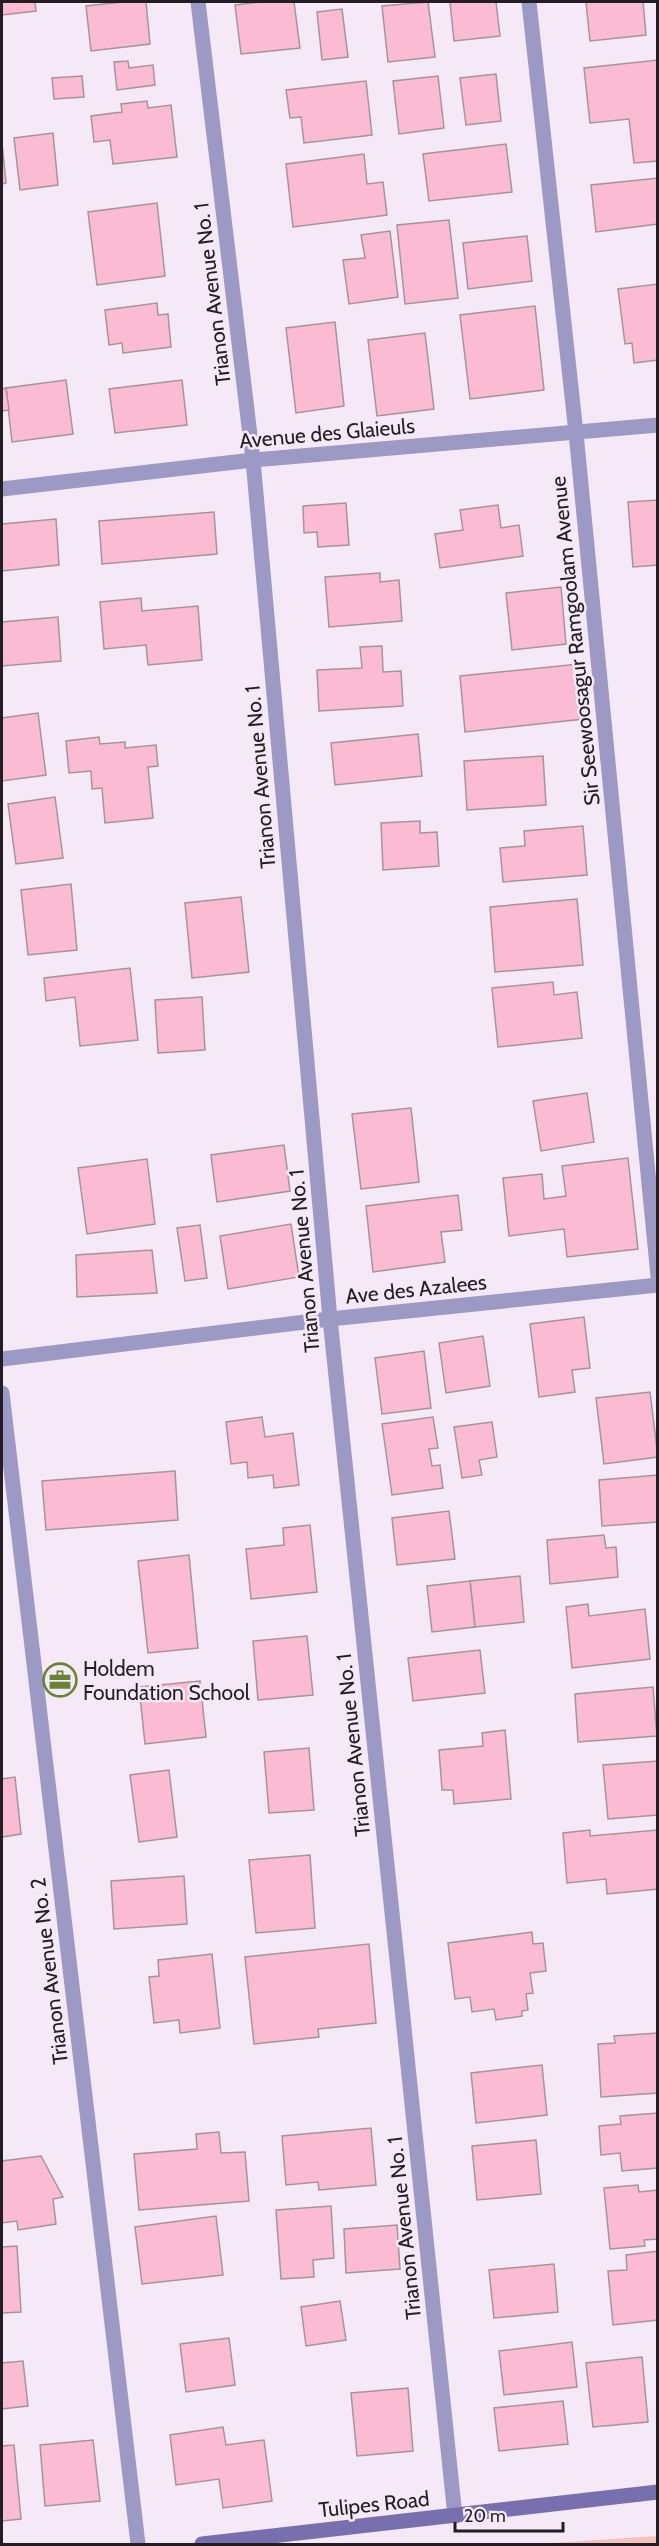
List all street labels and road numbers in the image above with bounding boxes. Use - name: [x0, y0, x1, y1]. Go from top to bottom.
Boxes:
- street label: Trianon Avenue No. 1: [188, 201, 236, 387]
- street label: Avenue des Glaieuls: [238, 413, 416, 453]
- street label: Sir Seewoosagur Ramgoolam Avenue: [545, 475, 605, 807]
- street label: Trianon Avenue No. 1: [240, 684, 280, 870]
- street label: Trianon Avenue No. 1: [284, 1168, 324, 1354]
- street label: Ave des Azalees: [344, 1269, 488, 1309]
- street label: Trianon Avenue No. 1: [331, 1652, 375, 1838]
- street label: Trianon Avenue No. 2: [25, 1876, 73, 2066]
- street label: Trianon Avenue No. 1: [382, 2135, 426, 2321]
- street label: Tulipes Road: [317, 2486, 431, 2522]

